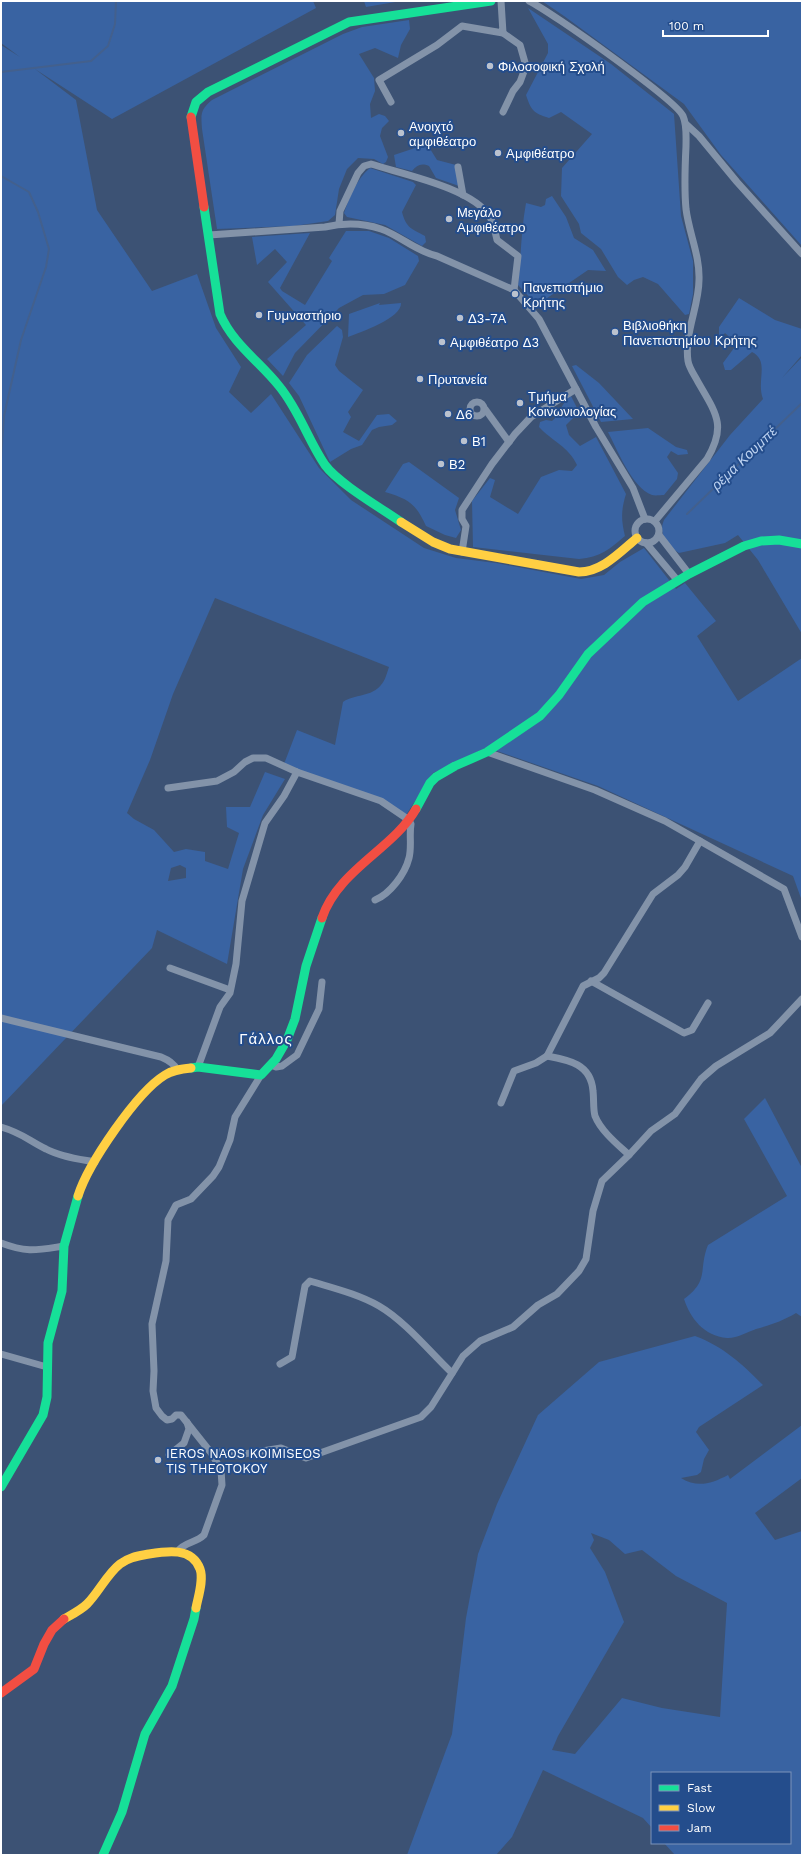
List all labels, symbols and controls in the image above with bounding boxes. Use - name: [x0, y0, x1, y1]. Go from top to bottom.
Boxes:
- scale bar: [663, 12, 768, 38]
- text: 100 m: [669, 19, 704, 33]
- place label: Φιλοσοφική Σχολή: [498, 59, 605, 74]
- marker: Φιλοσοφική Σχολή: [485, 61, 495, 71]
- place label: Ανοιχτό αμφιθέατρο: [409, 119, 476, 149]
- marker: Ανοιχτό αμφιθέατρο: [396, 128, 406, 138]
- place label: Αμφιθέατρο: [506, 146, 574, 161]
- marker: Αμφιθέατρο: [493, 148, 503, 158]
- place label: Μεγάλο Αμφιθέατρο: [457, 205, 525, 235]
- marker: Μεγάλο Αμφιθέατρο: [444, 214, 454, 224]
- place label: Πανεπιστήμιο Κρήτης: [523, 280, 603, 310]
- marker: Πανεπιστήμιο Κρήτης: [510, 289, 520, 299]
- place label: Γυμναστήριο: [267, 308, 341, 323]
- marker: Γυμναστήριο: [254, 310, 264, 320]
- place label: Δ3-7Α: [468, 311, 506, 326]
- marker: Δ3-7Α: [455, 313, 465, 323]
- place label: Βιβλιοθήκη Πανεπιστημίου Κρήτης: [623, 318, 757, 348]
- marker: Βιβλιοθήκη Πανεπιστημίου Κρήτης: [610, 327, 620, 337]
- place label: Αμφιθέατρο Δ3: [450, 335, 539, 350]
- marker: Αμφιθέατρο Δ3: [437, 337, 447, 347]
- place label: Πρυτανεία: [428, 372, 488, 387]
- marker: Πρυτανεία: [415, 374, 425, 384]
- place label: Τμήμα Κοινωνιολογίας: [528, 389, 616, 419]
- marker: Τμήμα Κοινωνιολογίας: [515, 398, 525, 408]
- place label: Δ6: [456, 407, 473, 422]
- marker: Δ6: [443, 409, 453, 419]
- water label: ρέμα Κουμπέ: [707, 422, 781, 494]
- place label: Β1: [472, 434, 486, 449]
- marker: Β1: [459, 436, 469, 446]
- place label: Β2: [449, 457, 465, 472]
- marker: Β2: [436, 459, 446, 469]
- district label: Γάλλος: [239, 1030, 293, 1048]
- place label: IEROS NAOS KOIMISEOS TIS THEOTOKOY: [166, 1446, 321, 1476]
- marker: IEROS NAOS KOIMISEOS TIS THEOTOKOY: [153, 1455, 163, 1465]
- legend: [651, 1772, 791, 1844]
- text: Fast: [687, 1781, 712, 1795]
- text: Slow: [687, 1801, 715, 1815]
- text: Jam: [687, 1821, 712, 1835]

